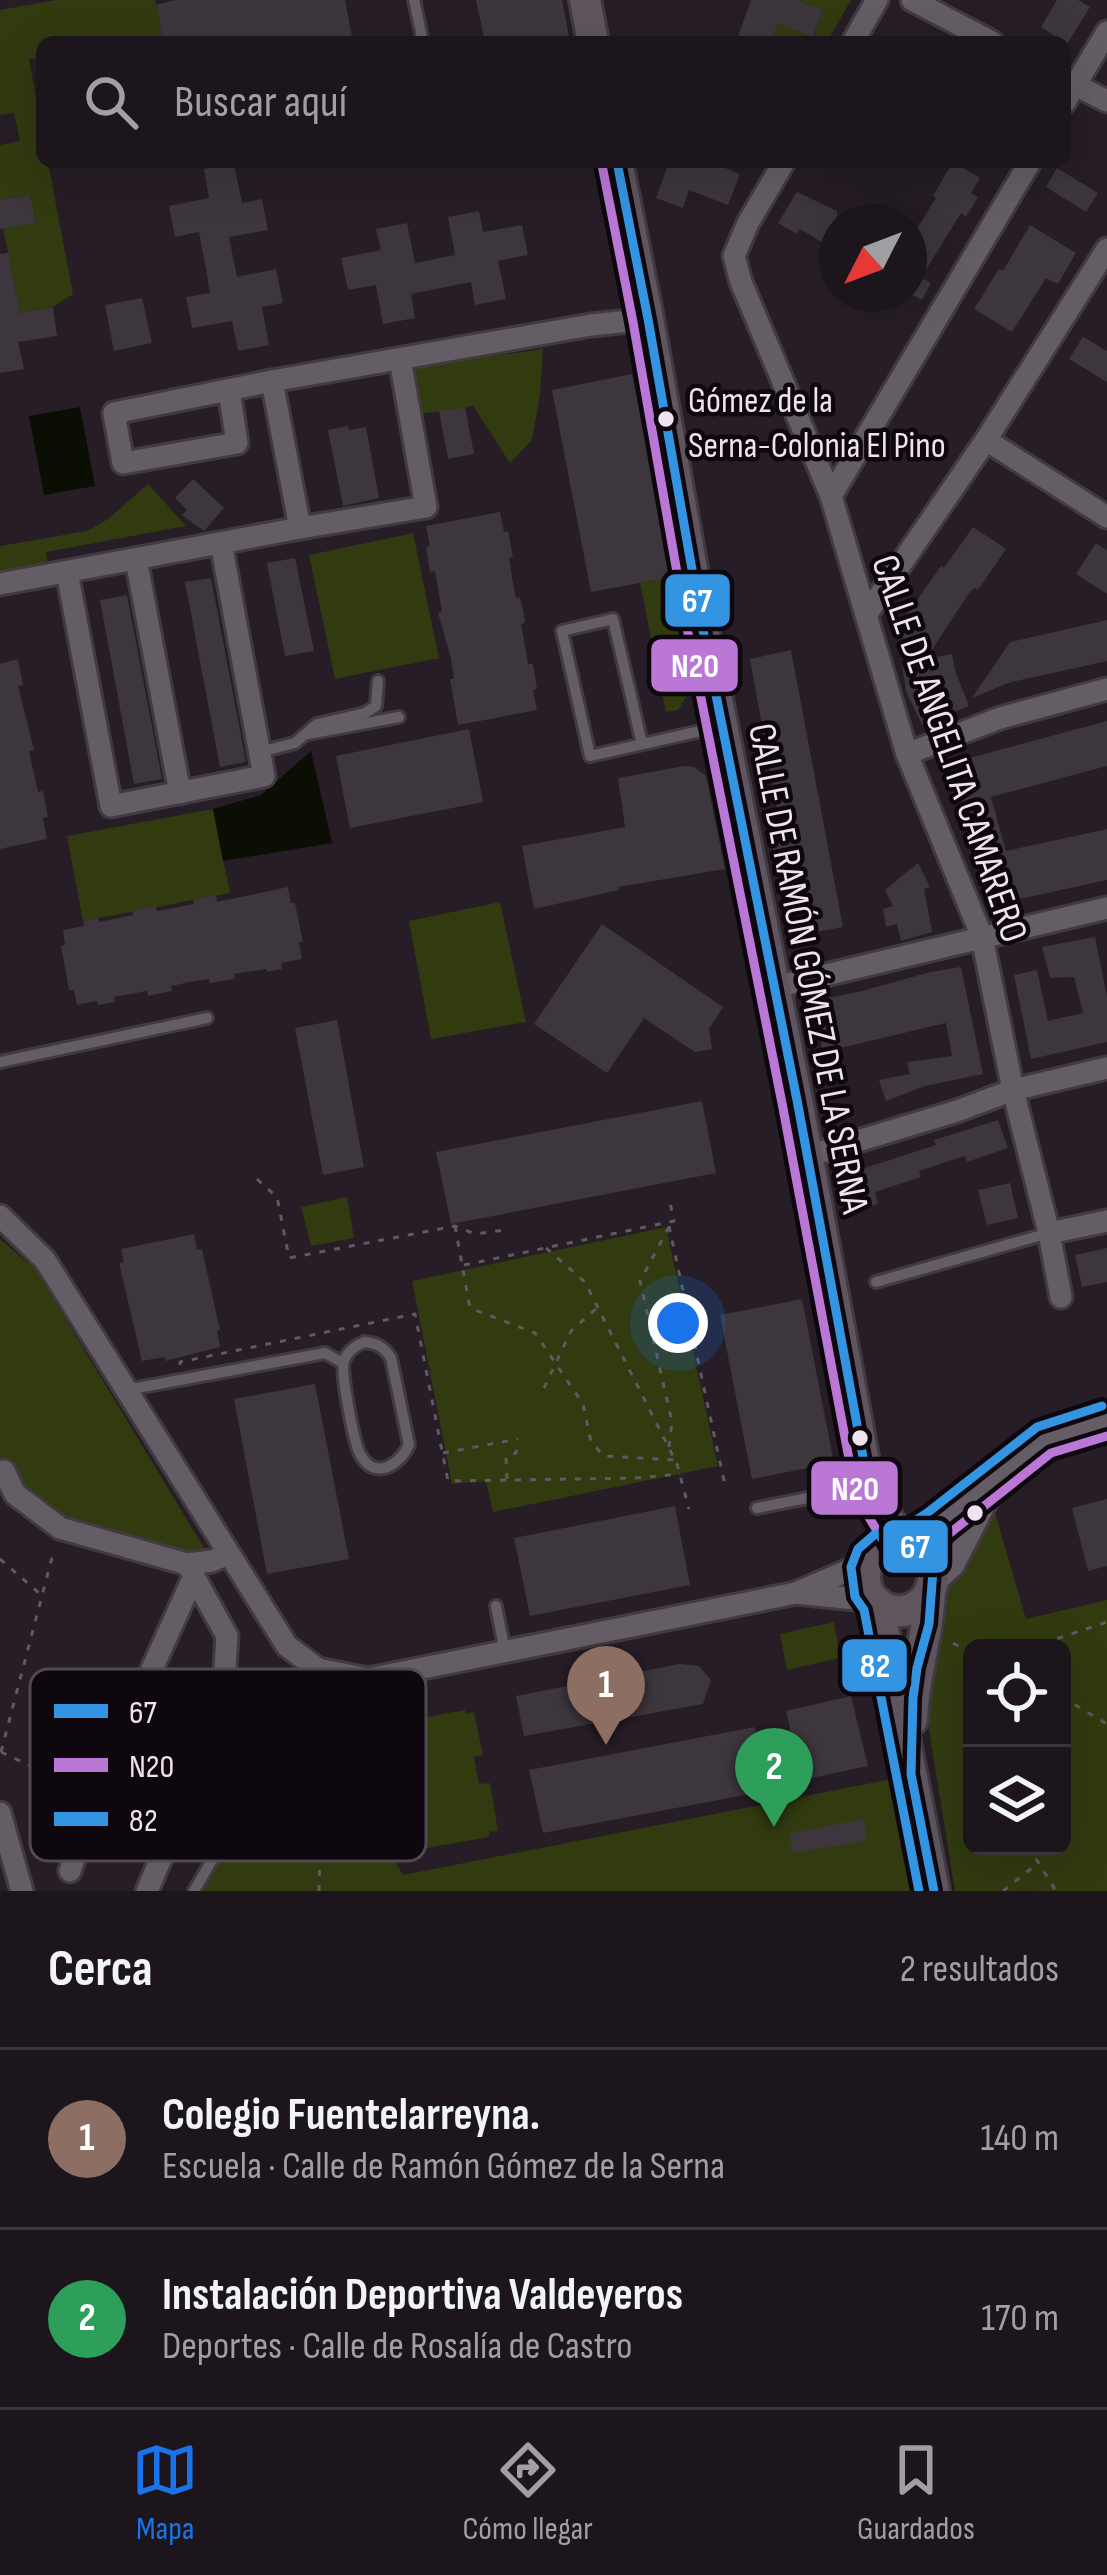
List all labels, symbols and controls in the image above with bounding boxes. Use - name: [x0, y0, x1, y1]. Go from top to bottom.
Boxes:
- search box: [36, 36, 1071, 168]
- icon: search: [78, 69, 144, 135]
- text: Buscar aquí: [174, 75, 347, 130]
- north arrow: [819, 204, 927, 312]
- place label: Gómez de la Serna-Colonia El Pino: [688, 380, 946, 468]
- marker: Gómez de la Serna-Colonia El Pino: [655, 408, 677, 430]
- street label: CALLE DE ANGELITA CAMARERO: [860, 549, 1037, 949]
- line badge: 67: [663, 572, 732, 629]
- text: 67: [682, 582, 713, 622]
- line badge: N20: [649, 637, 740, 694]
- text: N20: [671, 647, 719, 687]
- street label: CALLE DE RAMÓN GÓMEZ DE LA SERNA: [737, 720, 878, 1218]
- your location: [648, 1293, 708, 1353]
- unlabelled marker: [849, 1427, 871, 1449]
- line badge: N20: [809, 1459, 900, 1517]
- text: N20: [831, 1470, 879, 1510]
- unlabelled marker: [964, 1502, 986, 1524]
- line badge: 67: [881, 1518, 950, 1575]
- text: 67: [900, 1528, 931, 1568]
- line badge: 82: [840, 1637, 909, 1694]
- map controls: [963, 1639, 1071, 1855]
- button: locate: [963, 1639, 1071, 1747]
- pin: 1: [567, 1646, 645, 1745]
- text: 82: [860, 1647, 890, 1687]
- legend: [30, 1669, 426, 1861]
- text: 67: [129, 1693, 157, 1733]
- pin: 2: [735, 1728, 813, 1827]
- text: N20: [129, 1747, 174, 1787]
- button: layers: [963, 1747, 1071, 1855]
- text: 82: [129, 1801, 158, 1841]
- text: Cerca: [48, 1939, 153, 2000]
- text: 2 resultados: [900, 1946, 1059, 1993]
- text: Colegio Fuentelarreyna.: [162, 2088, 540, 2143]
- text: 1: [79, 2115, 95, 2162]
- text: 140 m: [980, 2115, 1059, 2162]
- text: Escuela · Calle de Ramón Gómez de la Serna: [162, 2143, 725, 2190]
- text: Instalación Deportiva Valdeyeros: [162, 2268, 683, 2323]
- text: 2: [78, 2295, 96, 2342]
- text: 170 m: [981, 2295, 1059, 2342]
- text: Deportes · Calle de Rosalía de Castro: [162, 2323, 632, 2370]
- tab: Mapa: [132, 2437, 198, 2549]
- tab: Cómo llegar: [463, 2437, 593, 2549]
- tab: Guardados: [857, 2437, 975, 2549]

